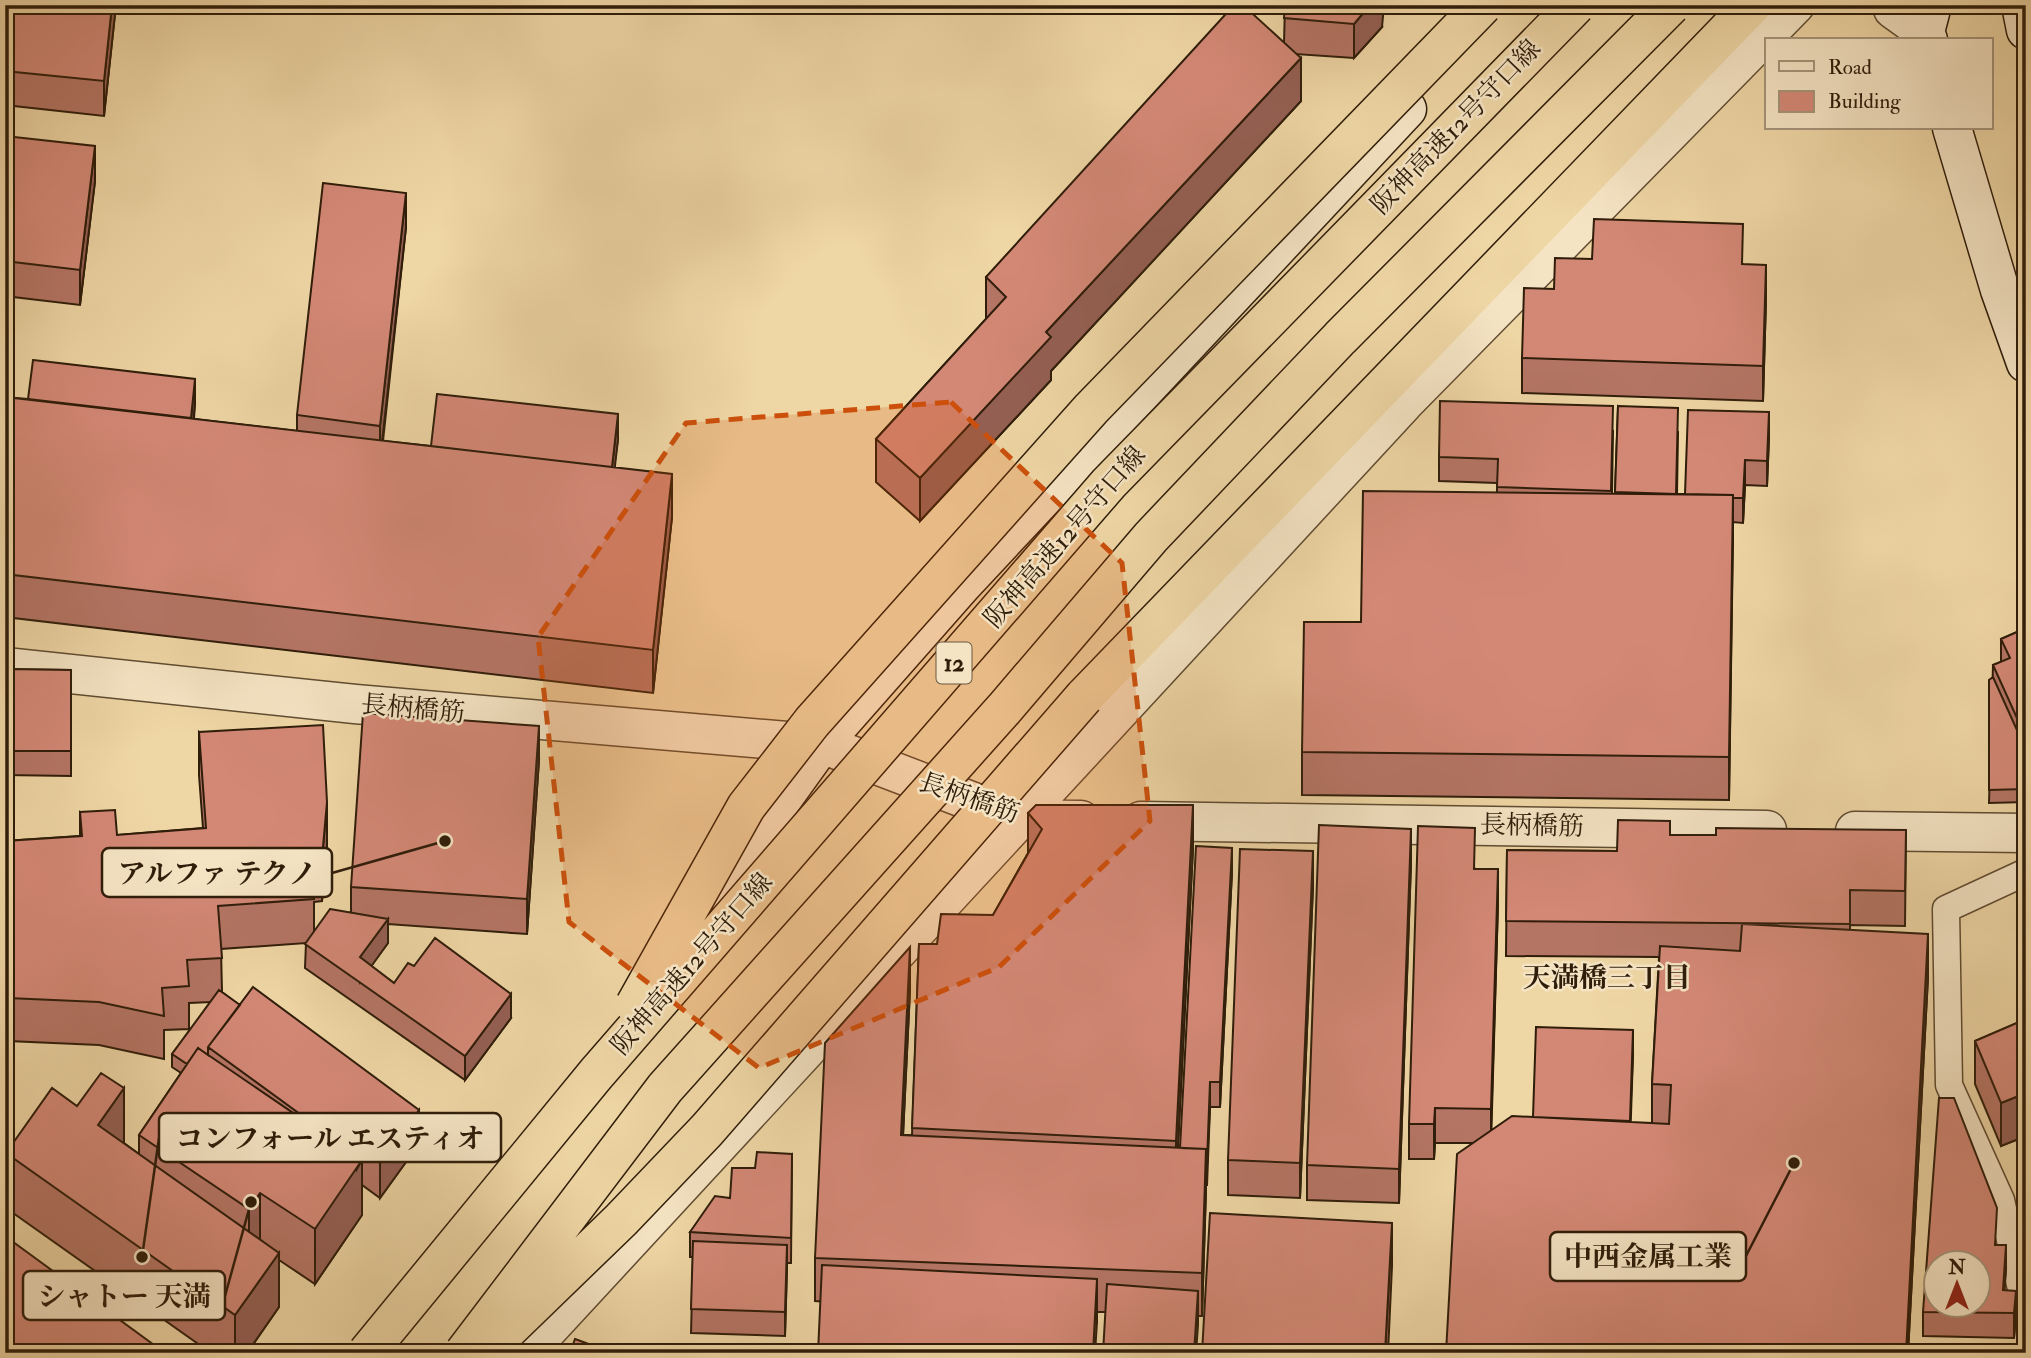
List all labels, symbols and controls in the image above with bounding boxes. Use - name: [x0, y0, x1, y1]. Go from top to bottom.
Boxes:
- street label: 阪神高速12号守口線: [1364, 33, 1548, 221]
- legend: [1765, 38, 1993, 130]
- text: Road: [1828, 54, 1873, 81]
- text: Building: [1828, 88, 1901, 115]
- street label: 阪神高速12号守口線: [977, 440, 1153, 634]
- road number: 12: [936, 642, 972, 684]
- street label: 長柄橋筋: [360, 689, 466, 729]
- street label: 長柄橋筋: [915, 766, 1023, 830]
- street label: 長柄橋筋: [1480, 809, 1584, 843]
- callout: アルファ テクノ: [102, 848, 332, 897]
- text: アルファ テクノ: [118, 857, 316, 892]
- street label: 阪神高速12号守口線: [604, 867, 780, 1061]
- district label: 天満橋三丁目: [1523, 961, 1691, 996]
- callout: コンフォール エスティオ: [159, 1113, 501, 1162]
- text: コンフォール エスティオ: [175, 1122, 485, 1157]
- callout: 中西金属工業: [1550, 1232, 1746, 1281]
- text: 中西金属工業: [1564, 1240, 1732, 1275]
- north arrow: [1923, 1250, 1993, 1320]
- text: N: [1947, 1256, 1966, 1280]
- callout: シャトー 天満: [23, 1271, 225, 1320]
- text: シャトー 天満: [37, 1280, 211, 1315]

